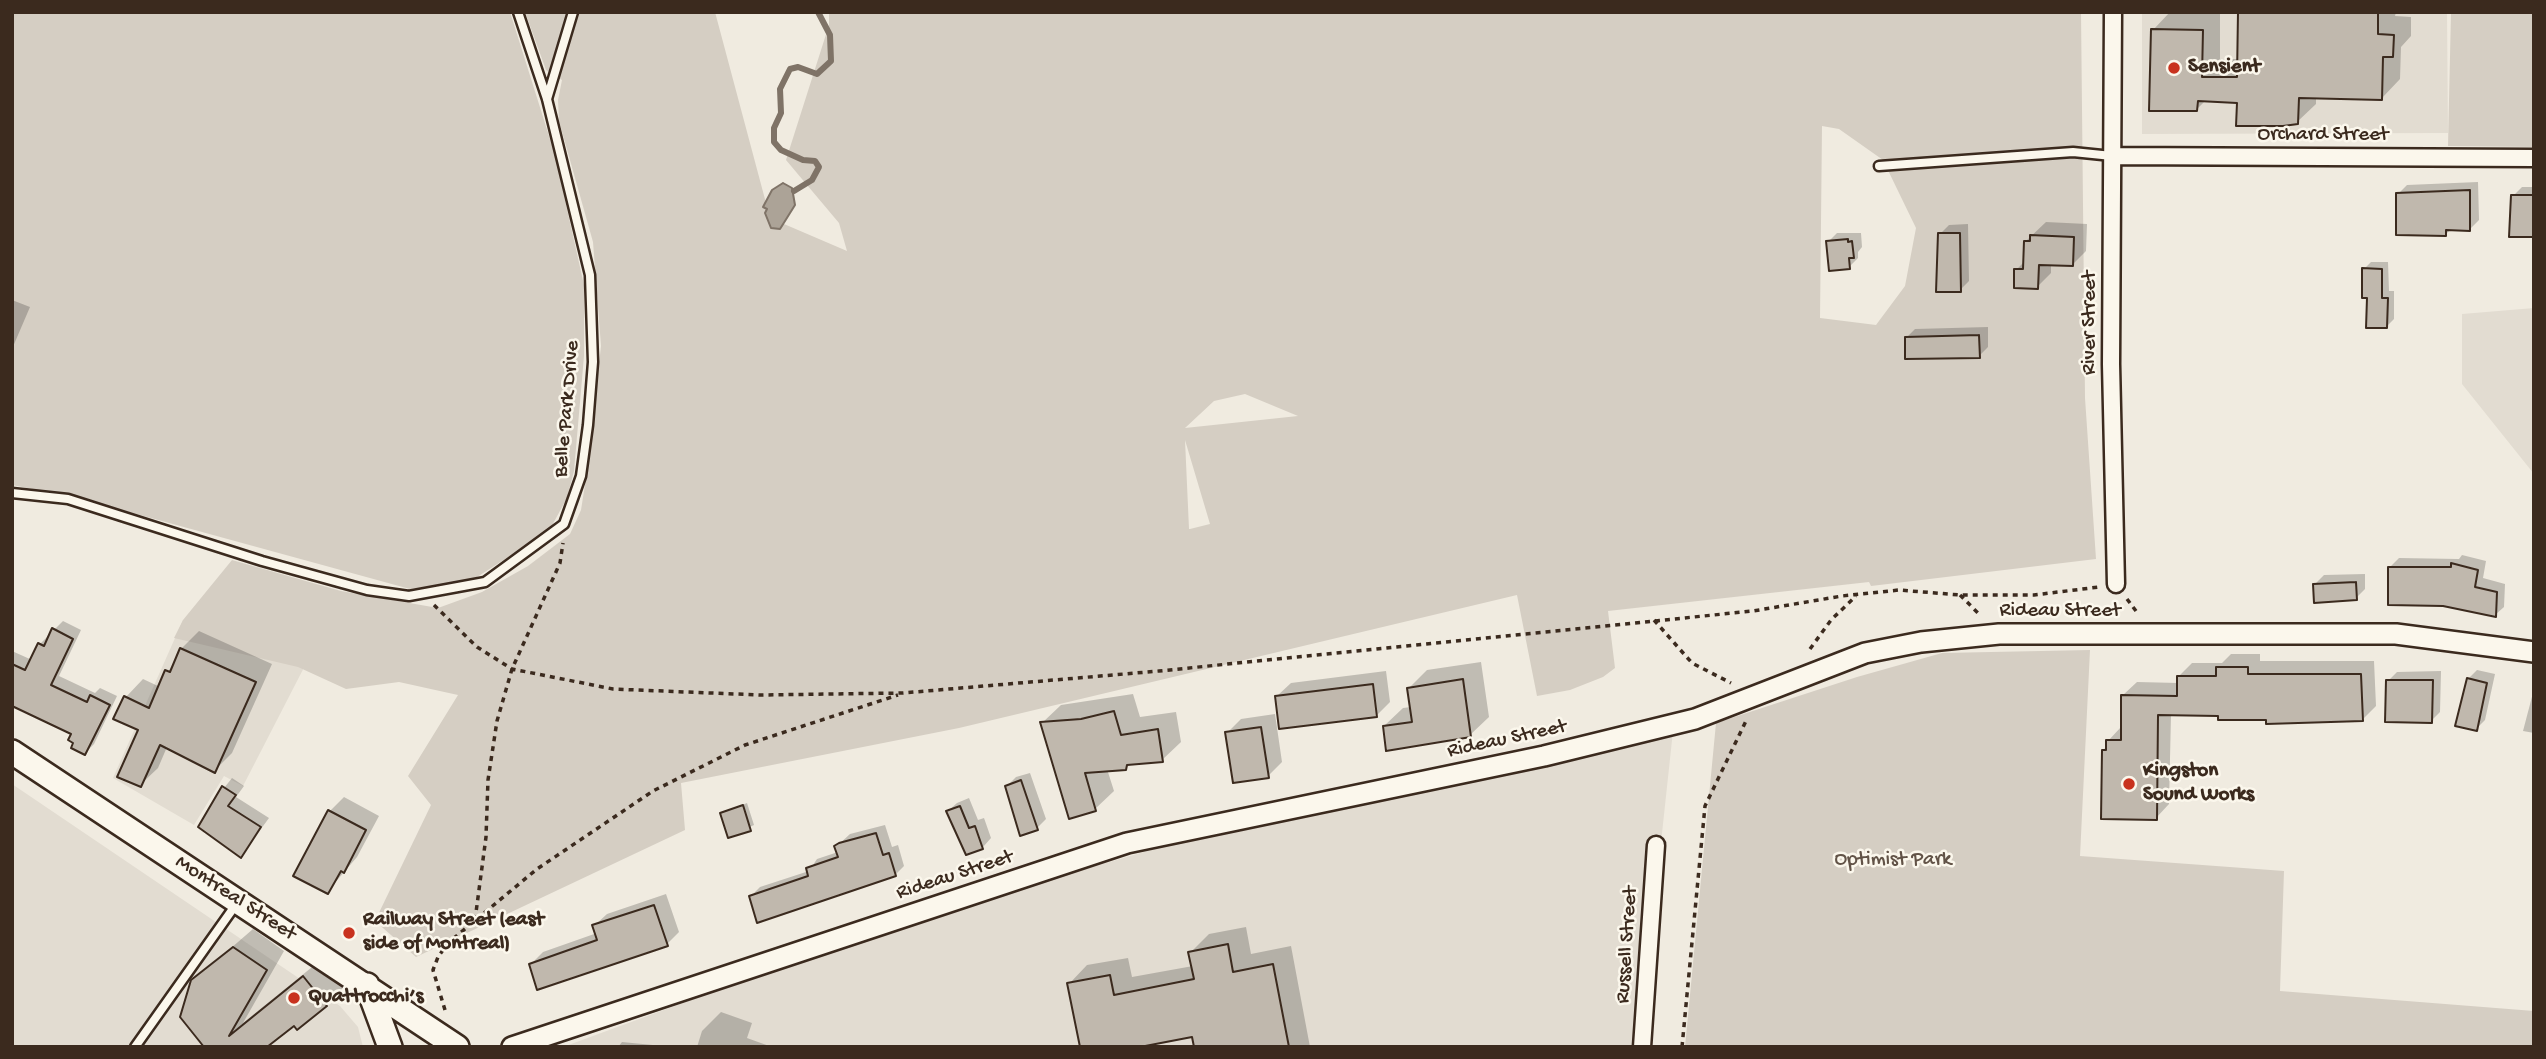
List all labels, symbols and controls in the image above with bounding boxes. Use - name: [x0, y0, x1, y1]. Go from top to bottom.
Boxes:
- place label: Sensient: [2188, 55, 2260, 81]
- marker: Sensient: [2166, 60, 2182, 76]
- street label: Orchard Street: [2258, 123, 2388, 149]
- street label: River Street: [2078, 271, 2104, 375]
- street label: Belle Park Drive: [549, 339, 587, 479]
- street label: Rideau Street: [1999, 599, 2121, 625]
- street label: Rideau Street: [1445, 715, 1569, 765]
- place label: Kingston Sound Works: [2143, 759, 2254, 809]
- marker: Kingston Sound Works: [2121, 776, 2137, 792]
- street label: Rideau Street: [893, 845, 1017, 907]
- park label: Optimist Park: [1835, 848, 1951, 874]
- street label: Montreal Street: [170, 850, 300, 948]
- street label: Russell Street: [1611, 886, 1645, 1004]
- place label: Railway Street (east side of Montreal): [363, 908, 544, 958]
- marker: Railway Street (east side of Montreal): [341, 925, 357, 941]
- place label: Quattrocchi’s: [308, 985, 424, 1011]
- marker: Quattrocchi’s: [286, 990, 302, 1006]

